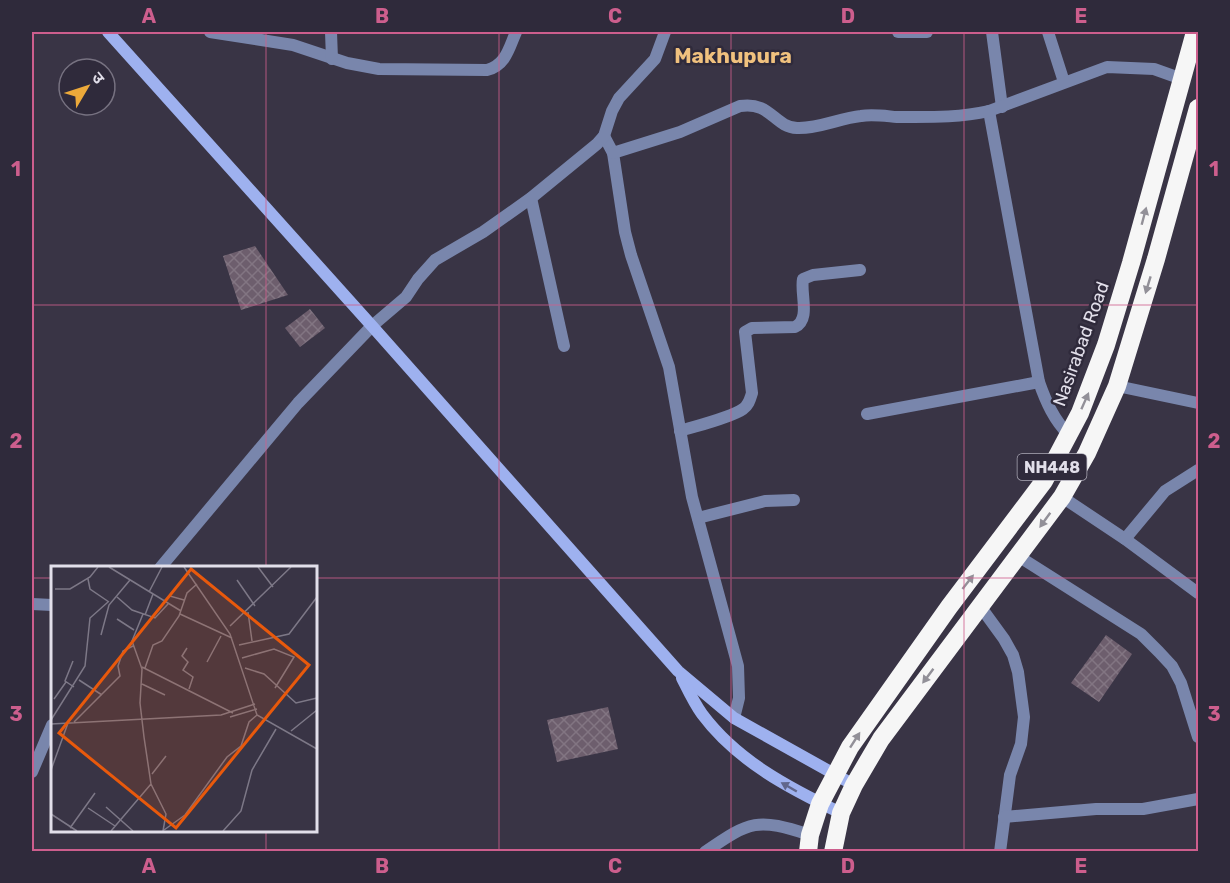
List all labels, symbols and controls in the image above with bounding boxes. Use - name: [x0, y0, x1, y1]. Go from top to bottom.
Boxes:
- text: A: [142, 4, 157, 28]
- text: B: [375, 4, 389, 28]
- text: C: [608, 4, 622, 28]
- text: D: [841, 4, 855, 28]
- text: E: [1075, 4, 1087, 28]
- district label: Makhupura: [674, 43, 792, 68]
- north arrow: [57, 57, 117, 117]
- text: उ: [88, 68, 109, 88]
- text: 1: [11, 157, 21, 181]
- text: 1: [1209, 157, 1219, 181]
- one-way arrow: [1140, 207, 1150, 225]
- one-way arrow: [1143, 276, 1152, 294]
- street label: Nasirabad Road: [1048, 279, 1114, 409]
- one-way arrow: [1080, 392, 1090, 410]
- text: 2: [10, 429, 23, 453]
- text: 2: [1208, 429, 1221, 453]
- road number: NH448: [1018, 454, 1086, 480]
- one-way arrow: [1039, 511, 1051, 527]
- inset map: [51, 566, 316, 832]
- one-way arrow: [962, 574, 974, 590]
- one-way arrow: [922, 667, 934, 683]
- text: 3: [9, 702, 23, 726]
- text: 3: [1207, 702, 1221, 726]
- one-way arrow: [849, 732, 860, 749]
- one-way arrow: [781, 781, 797, 792]
- text: A: [142, 854, 157, 878]
- text: B: [375, 854, 389, 878]
- text: C: [608, 854, 622, 878]
- text: D: [841, 854, 855, 878]
- text: E: [1075, 854, 1087, 878]

